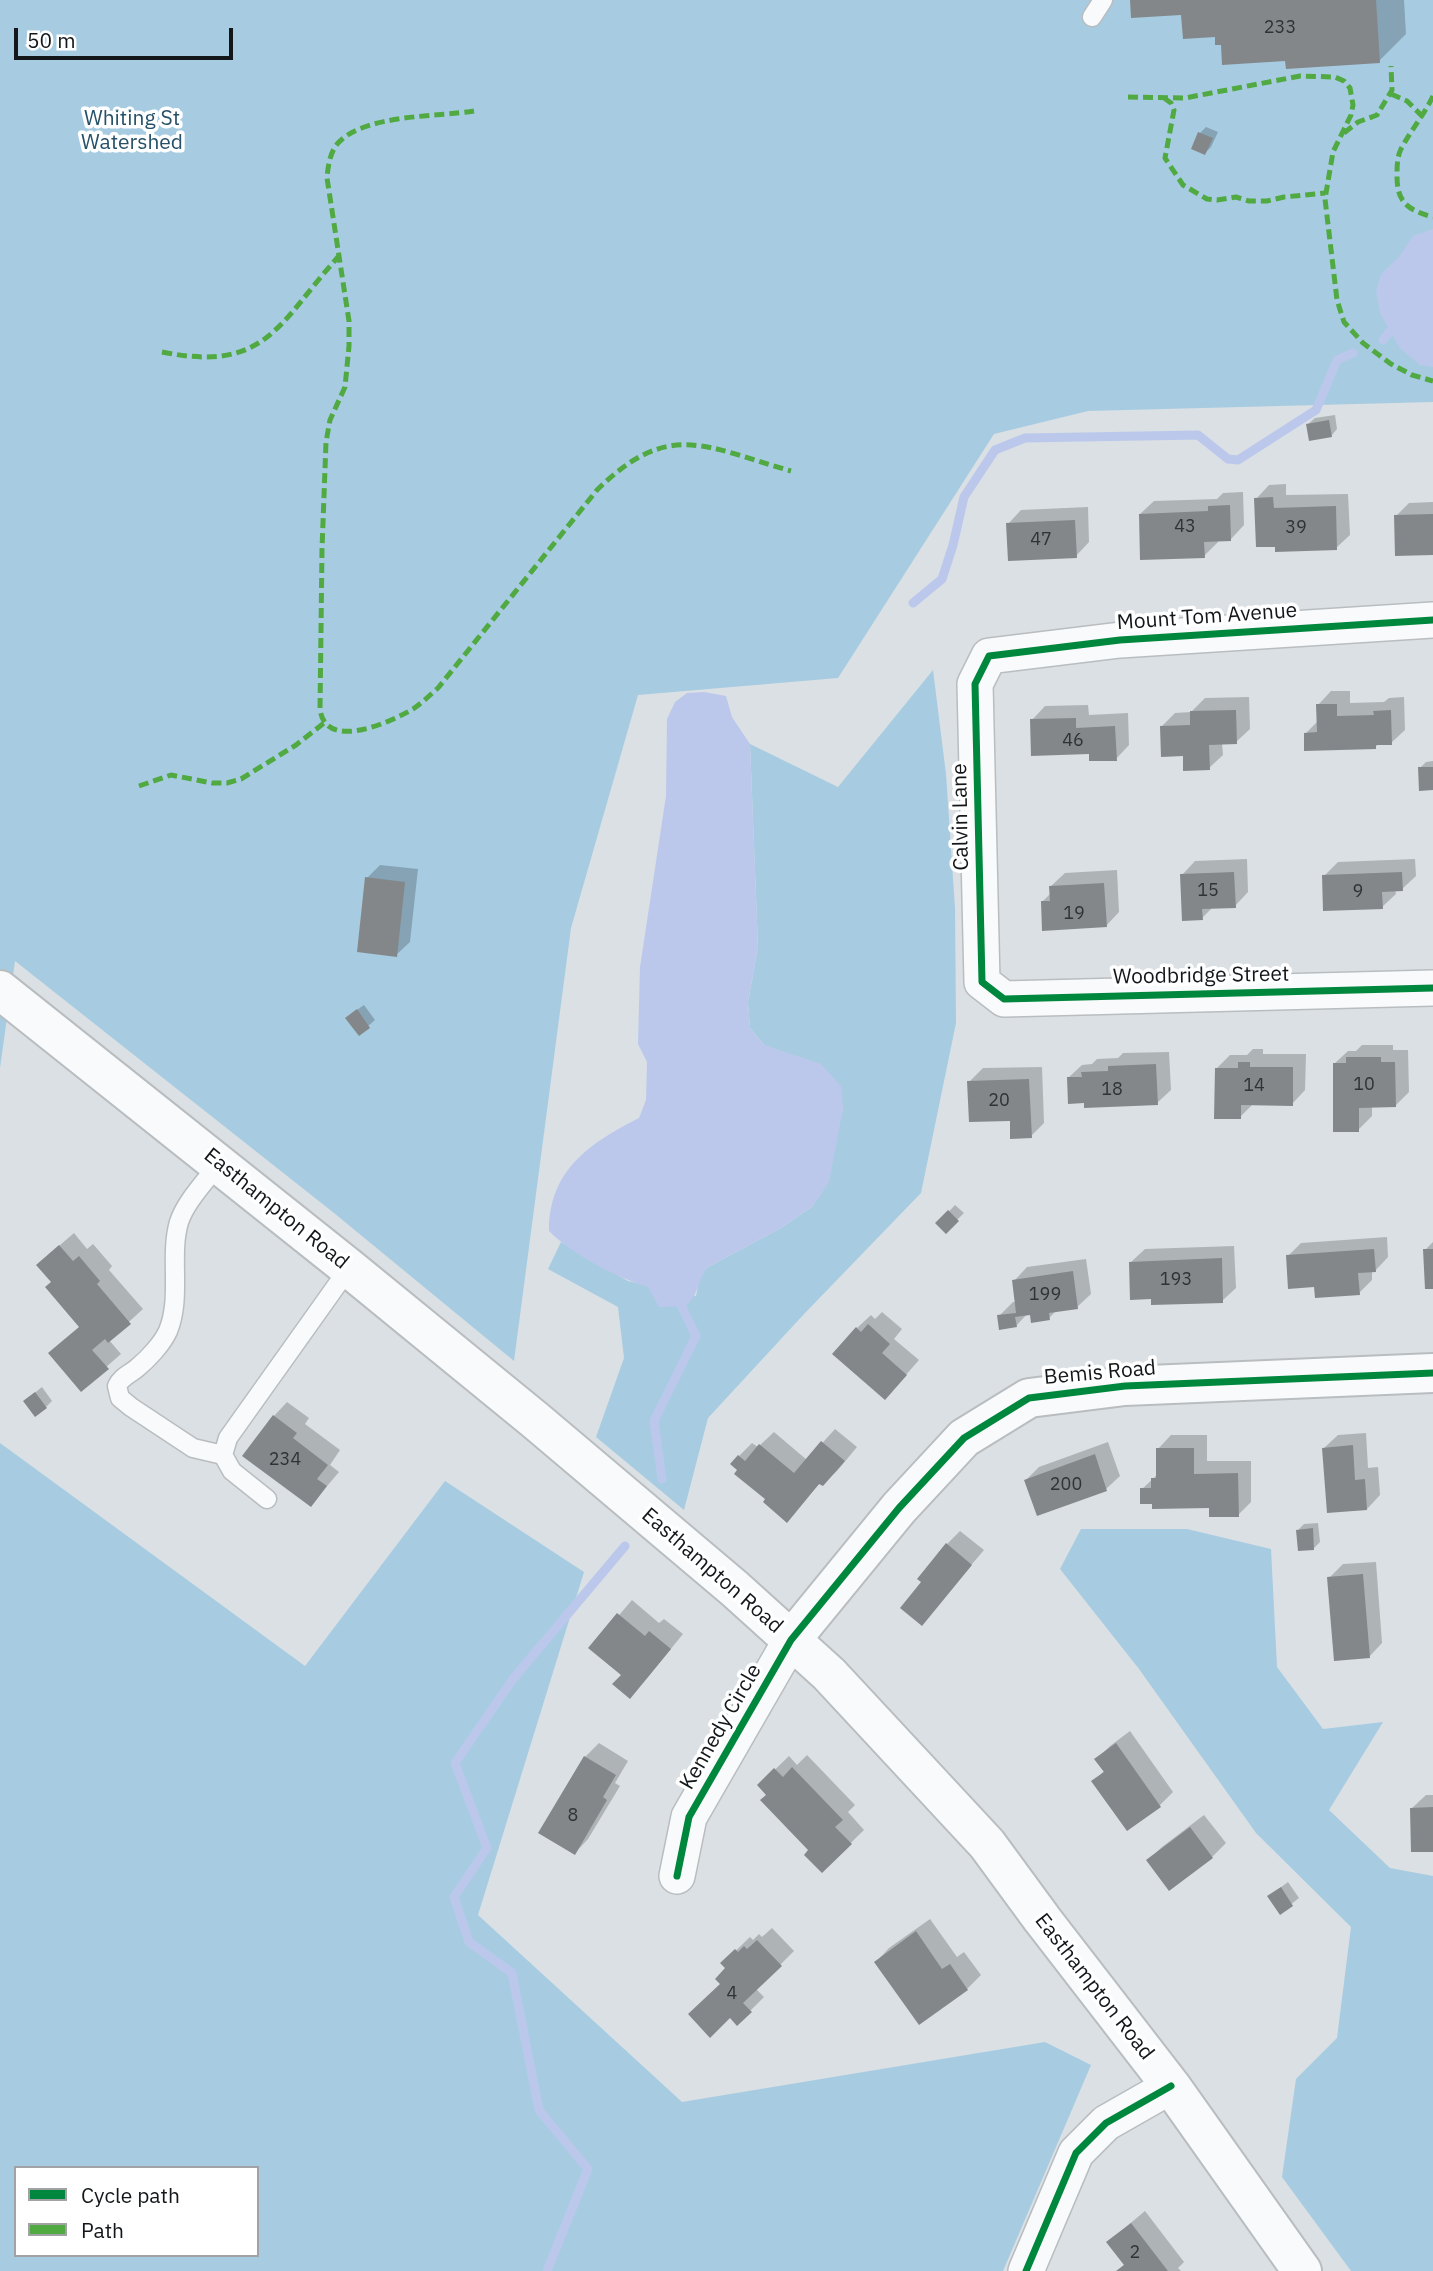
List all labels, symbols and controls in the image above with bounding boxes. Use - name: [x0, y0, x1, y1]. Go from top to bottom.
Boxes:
- scale bar: [18, 14, 236, 58]
- house number: 233: [1264, 17, 1296, 39]
- text: 50 m: [27, 26, 76, 54]
- park label: Whiting St Watershed: [81, 106, 183, 156]
- house number: 43: [1174, 516, 1196, 538]
- house number: 39: [1285, 517, 1307, 539]
- house number: 47: [1030, 529, 1052, 551]
- street label: Mount Tom Avenue: [1116, 598, 1298, 636]
- house number: 46: [1062, 730, 1084, 752]
- street label: Calvin Lane: [947, 763, 975, 871]
- house number: 15: [1197, 880, 1219, 902]
- house number: 9: [1353, 881, 1363, 903]
- house number: 19: [1063, 903, 1085, 925]
- street label: Woodbridge Street: [1113, 962, 1289, 990]
- house number: 10: [1353, 1074, 1375, 1096]
- house number: 14: [1243, 1075, 1265, 1097]
- house number: 18: [1101, 1079, 1123, 1101]
- house number: 20: [988, 1090, 1010, 1112]
- street label: Easthampton Road: [199, 1143, 353, 1275]
- house number: 193: [1160, 1269, 1192, 1291]
- house number: 199: [1029, 1284, 1061, 1306]
- street label: Bemis Road: [1043, 1356, 1157, 1390]
- house number: 234: [269, 1449, 301, 1471]
- house number: 200: [1050, 1474, 1082, 1496]
- street label: Easthampton Road: [636, 1503, 788, 1639]
- street label: Kennedy Circle: [675, 1660, 767, 1794]
- house number: 8: [568, 1805, 578, 1827]
- street label: Easthampton Road: [1029, 1909, 1159, 2065]
- house number: 4: [727, 1983, 737, 2005]
- legend: [14, 2166, 259, 2257]
- text: Cycle path: [81, 2181, 180, 2209]
- text: Path: [81, 2216, 124, 2244]
- house number: 2: [1130, 2242, 1140, 2264]

